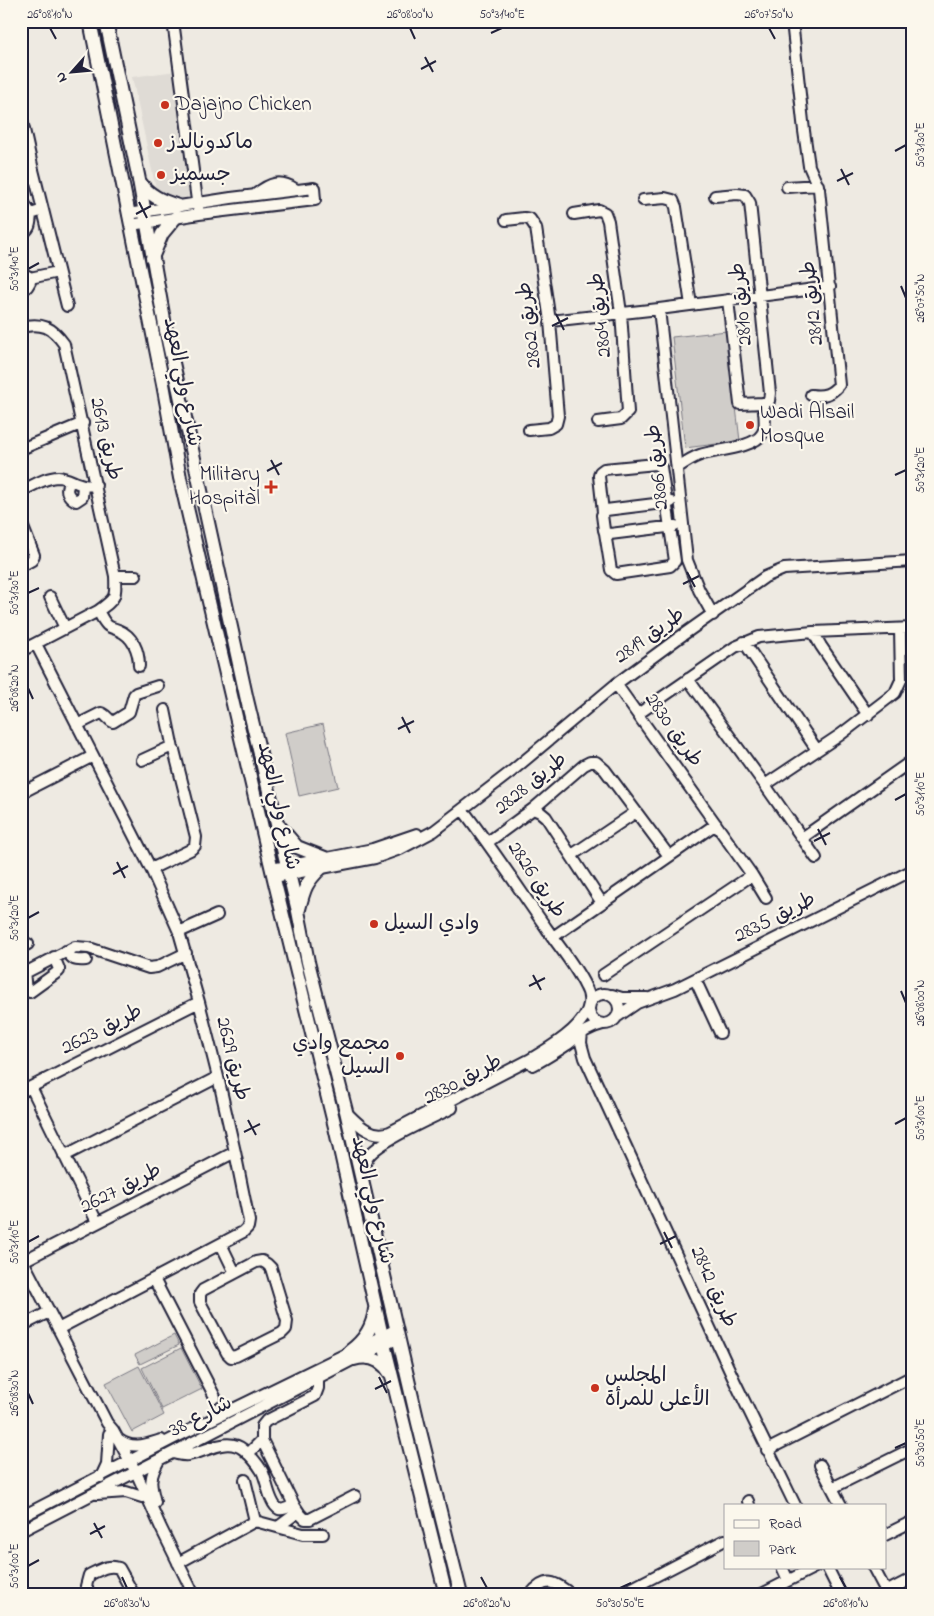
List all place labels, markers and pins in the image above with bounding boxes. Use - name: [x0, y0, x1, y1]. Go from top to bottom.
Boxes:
- place label: Dajajno Chicken: [174, 90, 312, 120]
- marker: Dajajno Chicken: [159, 99, 171, 111]
- place label: ماكدونالدز: [166, 128, 253, 158]
- marker: ماكدونالدز: [152, 137, 164, 149]
- place label: جسميز: [169, 160, 231, 190]
- marker: جسميز: [155, 169, 167, 181]
- place label: Wadi Alsail Mosque: [760, 398, 854, 452]
- marker: Wadi Alsail Mosque: [744, 419, 756, 431]
- place label: Military Hospital: [189, 460, 260, 514]
- marker: Military Hospital: [264, 480, 278, 494]
- place label: وادي السيل: [384, 909, 480, 939]
- marker: وادي السيل: [368, 918, 380, 930]
- place label: مجمع وادي السيل: [292, 1029, 390, 1083]
- marker: مجمع وادي السيل: [394, 1050, 406, 1062]
- place label: المجلس الأعلى للمرأة: [605, 1361, 710, 1415]
- marker: المجلس الأعلى للمرأة: [589, 1382, 601, 1394]

